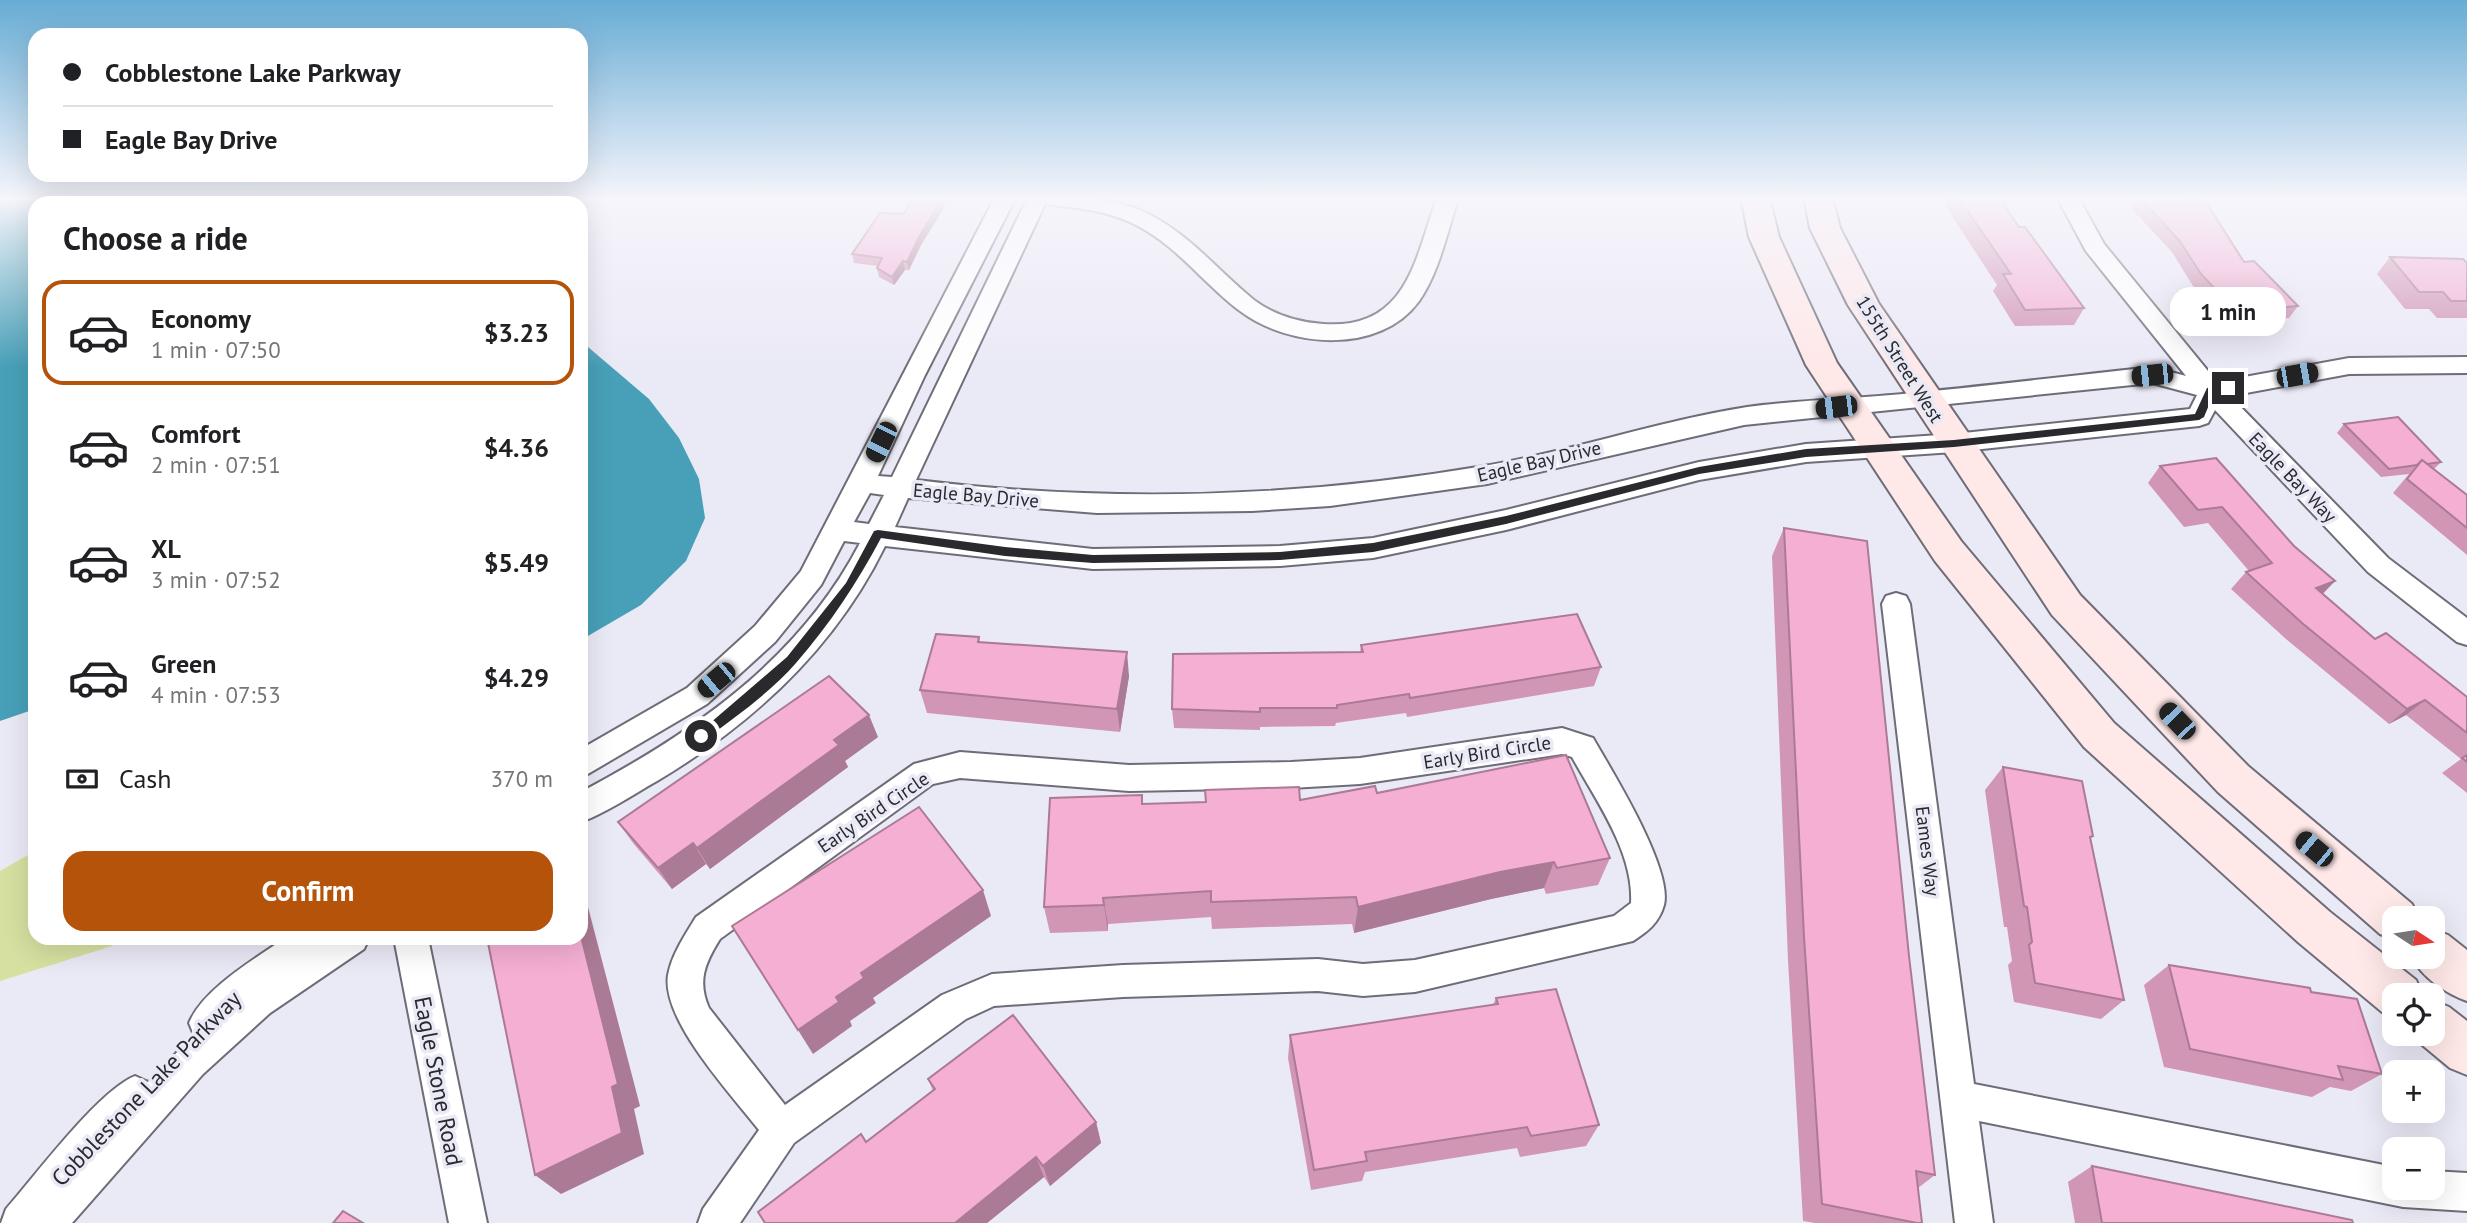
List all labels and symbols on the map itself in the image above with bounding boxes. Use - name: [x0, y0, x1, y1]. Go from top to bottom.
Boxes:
- callout: 1 min: [2170, 286, 2286, 336]
- street label: 155th Street West: [1851, 291, 1949, 427]
- car: [2275, 361, 2320, 389]
- car: [2131, 362, 2174, 388]
- route end: [2212, 372, 2244, 404]
- car: [1814, 394, 1859, 420]
- car: [863, 419, 900, 465]
- street label: Eagle Bay Way: [2244, 427, 2342, 527]
- street label: Eagle Bay Drive: [1475, 435, 1603, 487]
- street label: Eagle Bay Drive: [912, 478, 1040, 512]
- car: [694, 658, 739, 702]
- car: [2155, 699, 2200, 743]
- route start: [685, 720, 717, 752]
- street label: Early Bird Circle: [1421, 730, 1553, 774]
- street label: Early Bird Circle: [813, 766, 933, 858]
- street label: Eames Way: [1911, 805, 1945, 898]
- car: [2292, 827, 2337, 871]
- north arrow: [2382, 906, 2445, 970]
- street label: Cobblestone Lake Parkway: [45, 984, 247, 1192]
- street label: Eagle Stone Road: [408, 994, 470, 1168]

